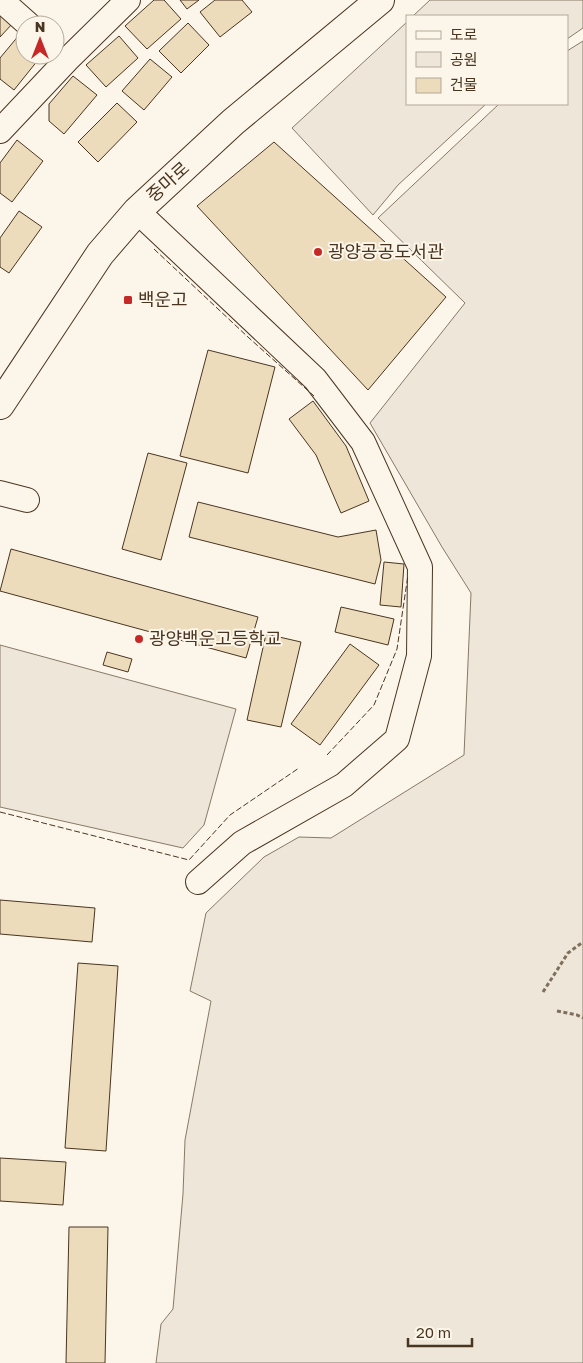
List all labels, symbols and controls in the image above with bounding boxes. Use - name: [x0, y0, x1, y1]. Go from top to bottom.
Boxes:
- north arrow: [15, 15, 65, 65]
- legend: [406, 15, 568, 105]
- text: N: [35, 18, 45, 35]
- text: 도로: [450, 25, 478, 43]
- text: 공원: [450, 50, 478, 68]
- text: 건물: [450, 75, 478, 93]
- street label: 중마로: [142, 156, 193, 206]
- place label: 광양공공도서관: [328, 240, 444, 262]
- marker: 광양공공도서관: [312, 246, 324, 258]
- place label: 백운고: [138, 288, 188, 310]
- marker: 백운고: [122, 294, 134, 306]
- place label: 광양백운고등학교: [149, 627, 281, 649]
- marker: 광양백운고등학교: [133, 633, 145, 645]
- scale bar: [408, 1316, 472, 1348]
- text: 20 m: [416, 1323, 451, 1341]

